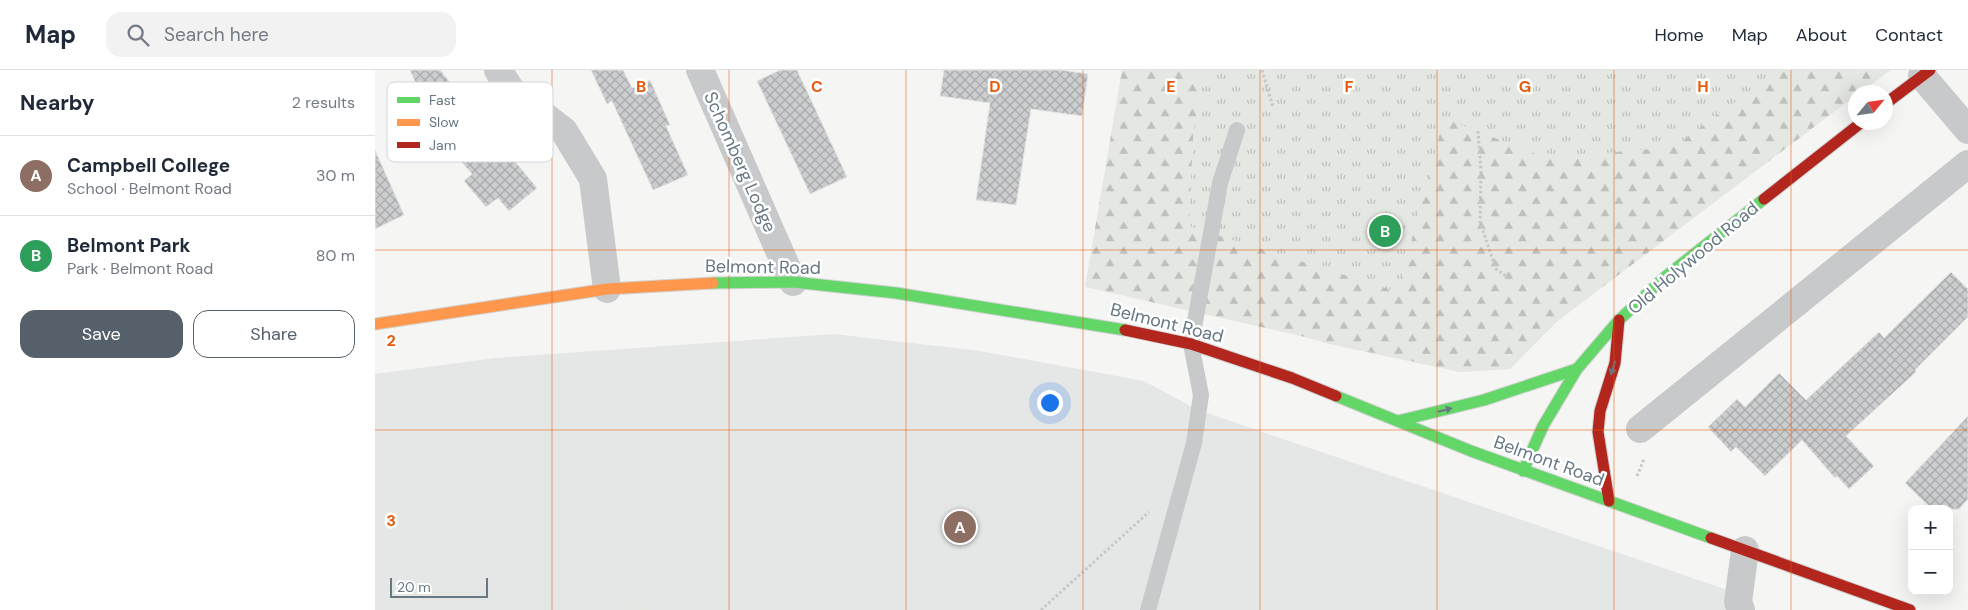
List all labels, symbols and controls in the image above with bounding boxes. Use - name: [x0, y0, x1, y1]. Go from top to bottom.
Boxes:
- search box: [106, 12, 456, 57]
- text: Map: [25, 19, 76, 50]
- icon: search: [124, 21, 152, 49]
- text: Search here: [164, 22, 269, 47]
- text: Home: [1654, 23, 1704, 47]
- text: Map: [1732, 23, 1768, 47]
- text: About: [1796, 23, 1847, 47]
- text: Contact: [1875, 23, 1943, 47]
- text: B: [636, 76, 646, 97]
- text: C: [811, 76, 823, 97]
- text: D: [989, 76, 1001, 97]
- text: E: [1166, 76, 1176, 97]
- text: F: [1345, 76, 1354, 97]
- text: G: [1519, 76, 1531, 97]
- text: H: [1697, 76, 1709, 97]
- legend: [387, 82, 553, 162]
- north arrow: [1848, 85, 1893, 130]
- street label: Schomberg Lodge: [698, 88, 782, 236]
- text: Nearby: [20, 89, 94, 117]
- text: Fast: [429, 91, 456, 109]
- text: 2 results: [292, 92, 355, 113]
- text: Slow: [429, 113, 459, 131]
- text: Jam: [429, 136, 456, 154]
- text: Campbell College: [67, 153, 230, 178]
- text: A: [30, 165, 42, 186]
- text: 30 m: [316, 165, 355, 186]
- text: School · Belmont Road: [67, 178, 232, 199]
- street label: Old Holywood Road: [1623, 196, 1763, 320]
- pin: B: [1369, 212, 1401, 250]
- text: Belmont Park: [67, 233, 190, 258]
- text: B: [31, 245, 41, 266]
- text: 80 m: [316, 245, 355, 266]
- street label: Belmont Road: [705, 254, 821, 280]
- text: Park · Belmont Road: [67, 258, 213, 279]
- street label: Belmont Road: [1108, 297, 1226, 349]
- button: Save: [20, 310, 183, 358]
- button: Share: [193, 310, 355, 358]
- text: 2: [386, 330, 396, 351]
- one-way arrow: [1608, 361, 1616, 376]
- your location: [1037, 390, 1063, 416]
- one-way arrow: [1437, 406, 1452, 414]
- street label: Belmont Road: [1490, 430, 1608, 492]
- map controls: [1908, 505, 1953, 595]
- button: +: [1908, 505, 1953, 550]
- pin: A: [944, 508, 976, 546]
- text: 3: [386, 510, 396, 531]
- button: −: [1908, 550, 1953, 595]
- scale bar: [390, 575, 487, 598]
- text: 20 m: [397, 578, 431, 596]

